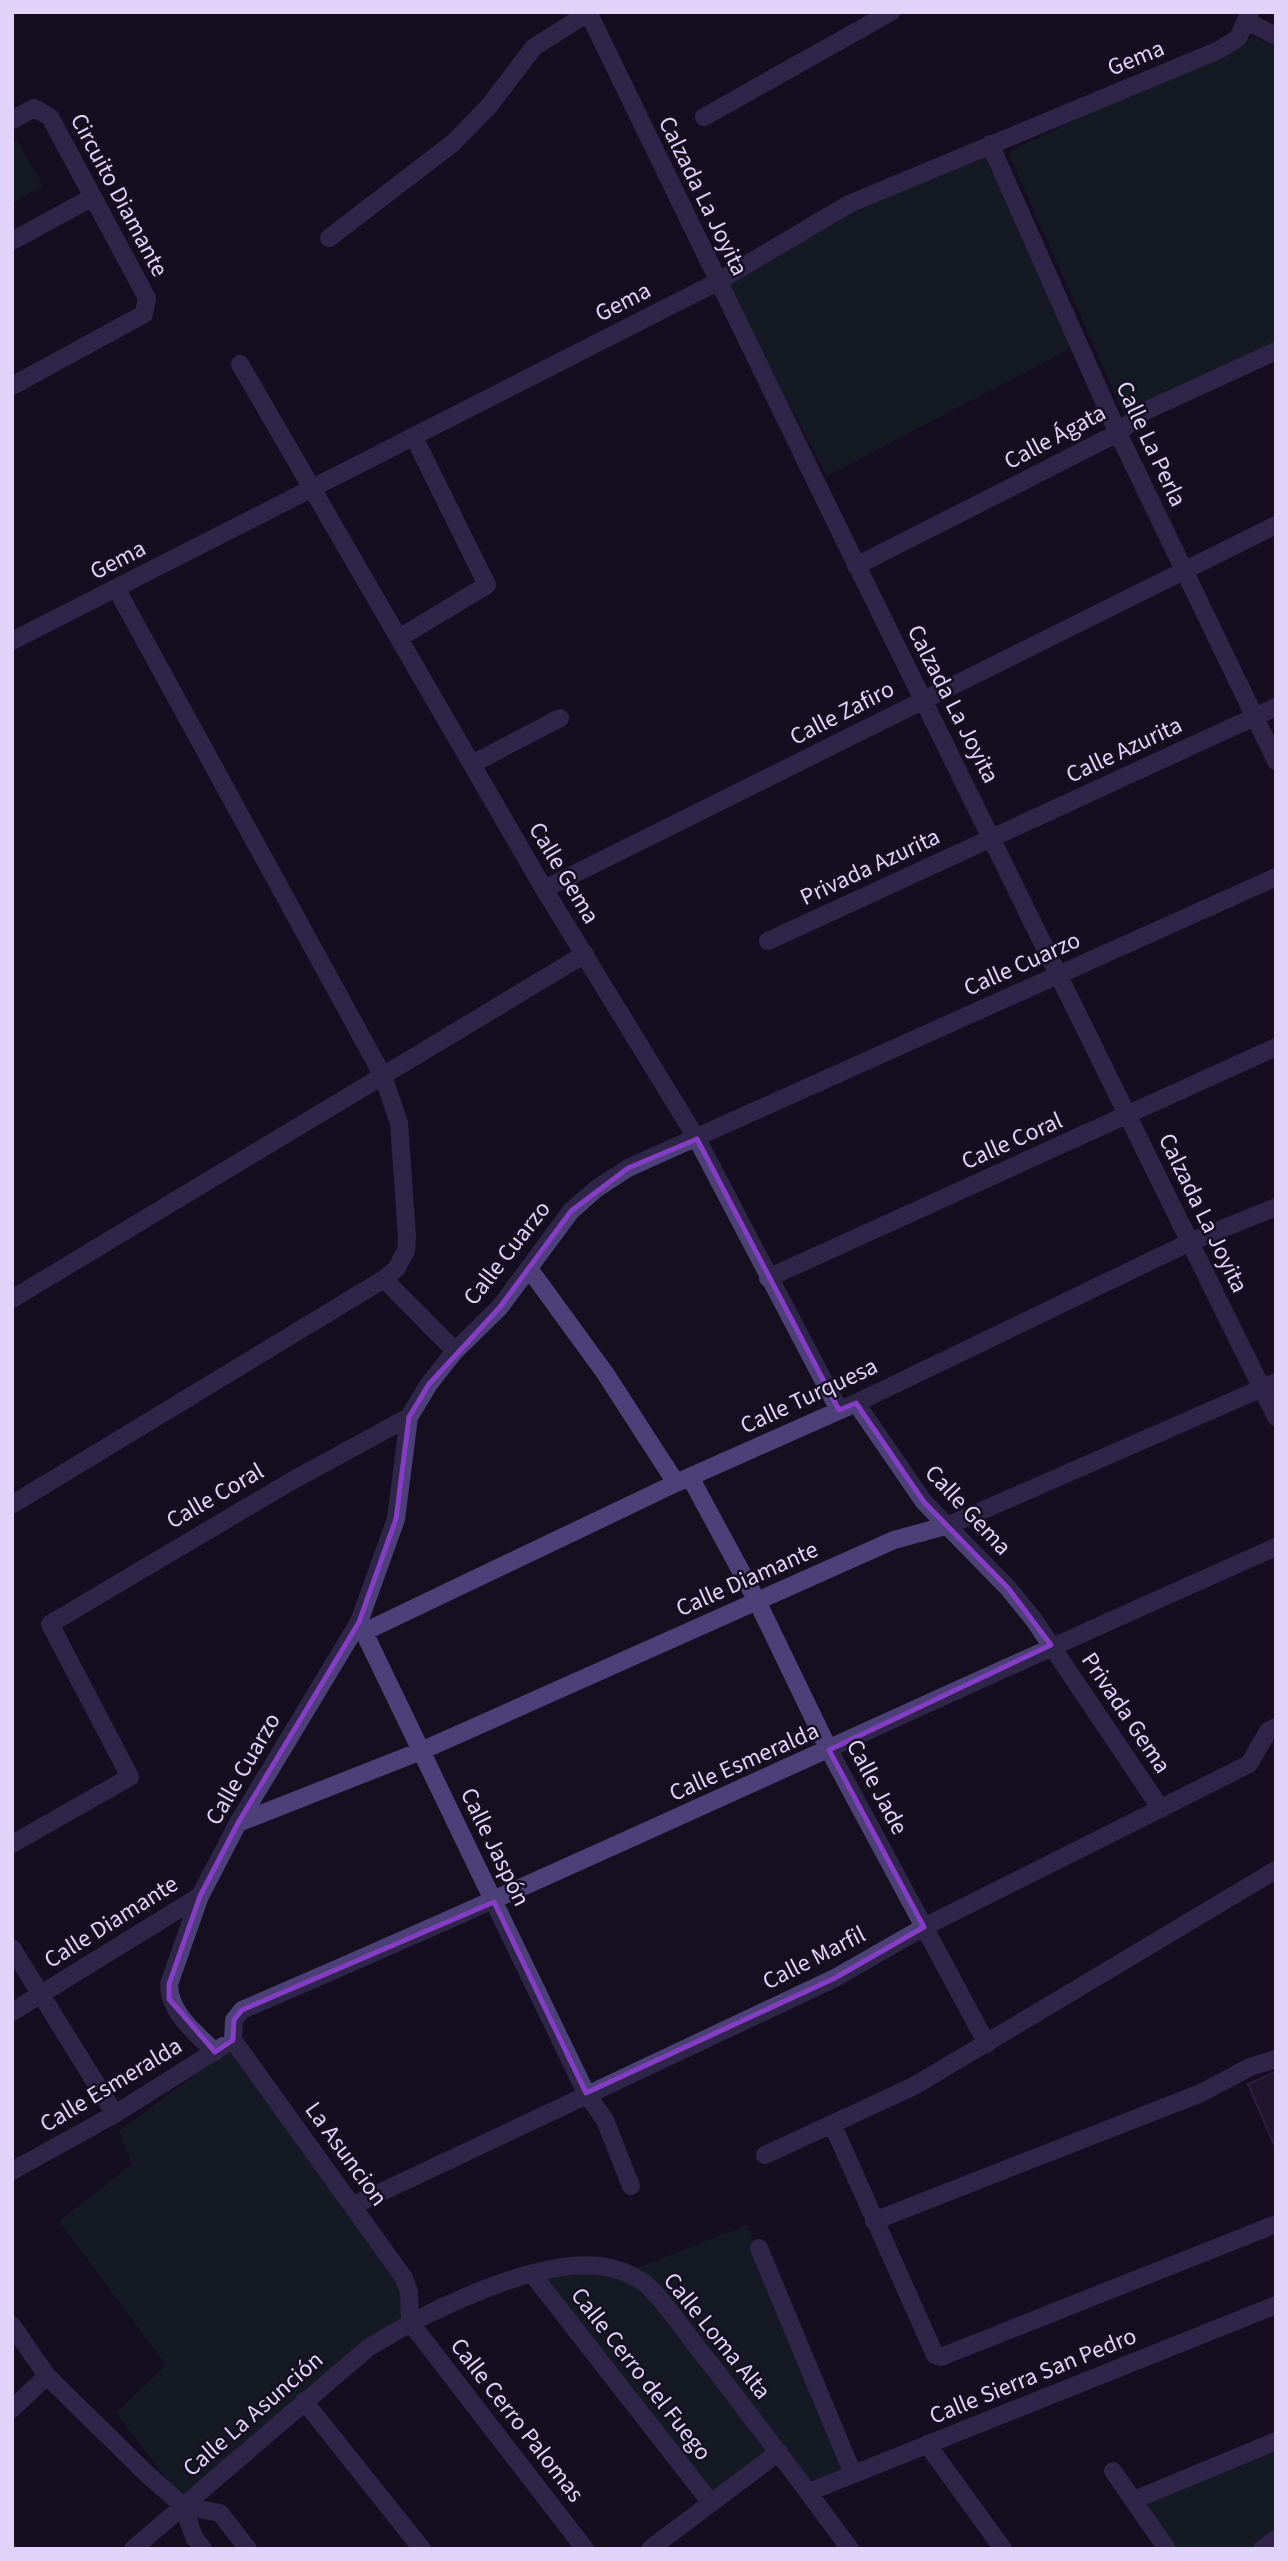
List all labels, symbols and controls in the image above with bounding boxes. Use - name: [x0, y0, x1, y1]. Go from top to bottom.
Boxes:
- street label: Gema: [1102, 31, 1170, 85]
- street label: Circuito Diamante: [61, 107, 177, 283]
- street label: Calzada La Joyita: [649, 110, 757, 282]
- street label: Gema: [589, 273, 657, 331]
- street label: Calle La Perla: [1107, 376, 1195, 512]
- street label: Calle Ágata: [998, 395, 1112, 479]
- street label: Gema: [84, 531, 152, 589]
- street label: Calzada La Joyita: [898, 619, 1008, 789]
- street label: Calle Zafiro: [784, 672, 900, 754]
- street label: Calle Azurita: [1060, 708, 1188, 792]
- street label: Calle Gema: [520, 815, 608, 931]
- street label: Privada Azurita: [794, 819, 946, 915]
- street label: Calle Cuarzo: [958, 923, 1086, 1005]
- street label: Calle Coral: [956, 1103, 1068, 1179]
- street label: Calzada La Joyita: [1149, 1127, 1257, 1299]
- street label: Calle Cuarzo: [455, 1193, 559, 1313]
- street label: Calle Turquesa: [735, 1349, 883, 1443]
- street label: Calle Coral: [160, 1454, 270, 1538]
- street label: Calle Gema: [917, 1457, 1019, 1563]
- street label: Calle Diamante: [670, 1532, 824, 1626]
- street label: Privada Gema: [1072, 1645, 1180, 1781]
- street label: Calle Cuarzo: [197, 1706, 289, 1832]
- street label: Calle Esmeralda: [664, 1713, 824, 1811]
- street label: Calle Jade: [837, 1733, 917, 1841]
- street label: Calle Jaspón: [451, 1782, 539, 1912]
- street label: Calle Diamante: [37, 1867, 185, 1977]
- street label: Calle Marfil: [756, 1917, 872, 1999]
- street label: Calle Esmeralda: [33, 2029, 189, 2141]
- street label: La Asuncion: [296, 2095, 396, 2213]
- street label: Calle Loma Alta: [655, 2265, 779, 2407]
- street label: Calle Cerro del Fuego: [562, 2280, 720, 2468]
- street label: Calle Sierra San Pedro: [924, 2318, 1142, 2434]
- street label: Calle Cerro Palomas: [442, 2330, 592, 2510]
- street label: Calle La Asunción: [175, 2343, 331, 2485]

